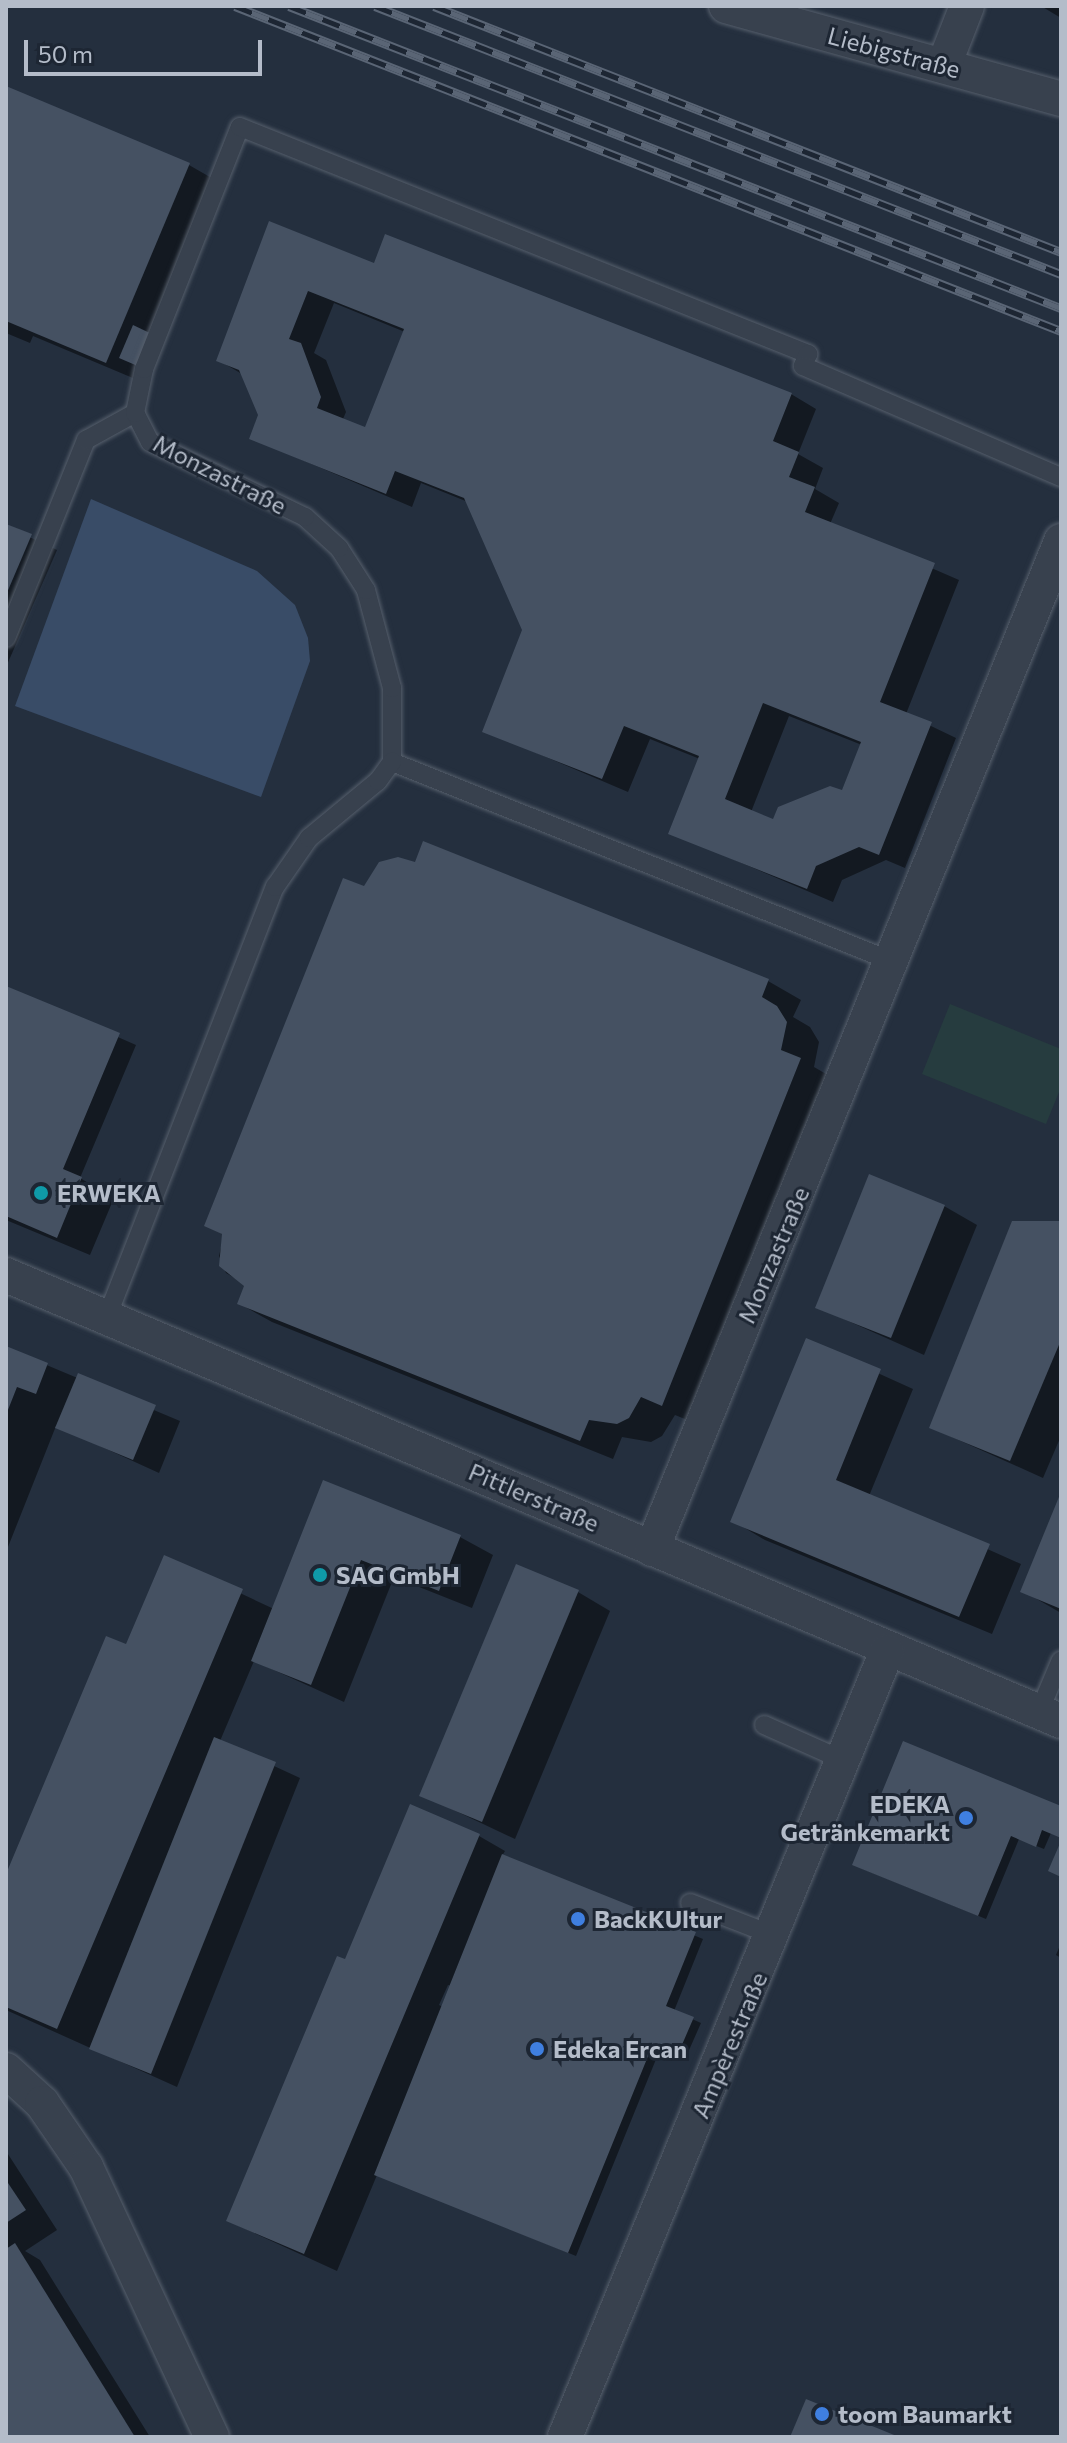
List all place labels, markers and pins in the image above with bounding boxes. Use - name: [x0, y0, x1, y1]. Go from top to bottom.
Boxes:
- place label: ERWEKA: [57, 1179, 161, 1207]
- marker: ERWEKA: [32, 1184, 50, 1202]
- place label: SAG GmbH: [336, 1561, 460, 1589]
- marker: SAG GmbH: [311, 1566, 329, 1584]
- place label: EDEKA Getränkemarkt: [781, 1790, 950, 1846]
- marker: EDEKA Getränkemarkt: [957, 1809, 975, 1827]
- place label: BackKUltur: [594, 1905, 722, 1933]
- marker: BackKUltur: [569, 1910, 587, 1928]
- place label: Edeka Ercan: [553, 2035, 687, 2063]
- marker: Edeka Ercan: [528, 2040, 546, 2058]
- place label: toom Baumarkt: [838, 2400, 1012, 2428]
- marker: toom Baumarkt: [813, 2405, 831, 2423]

